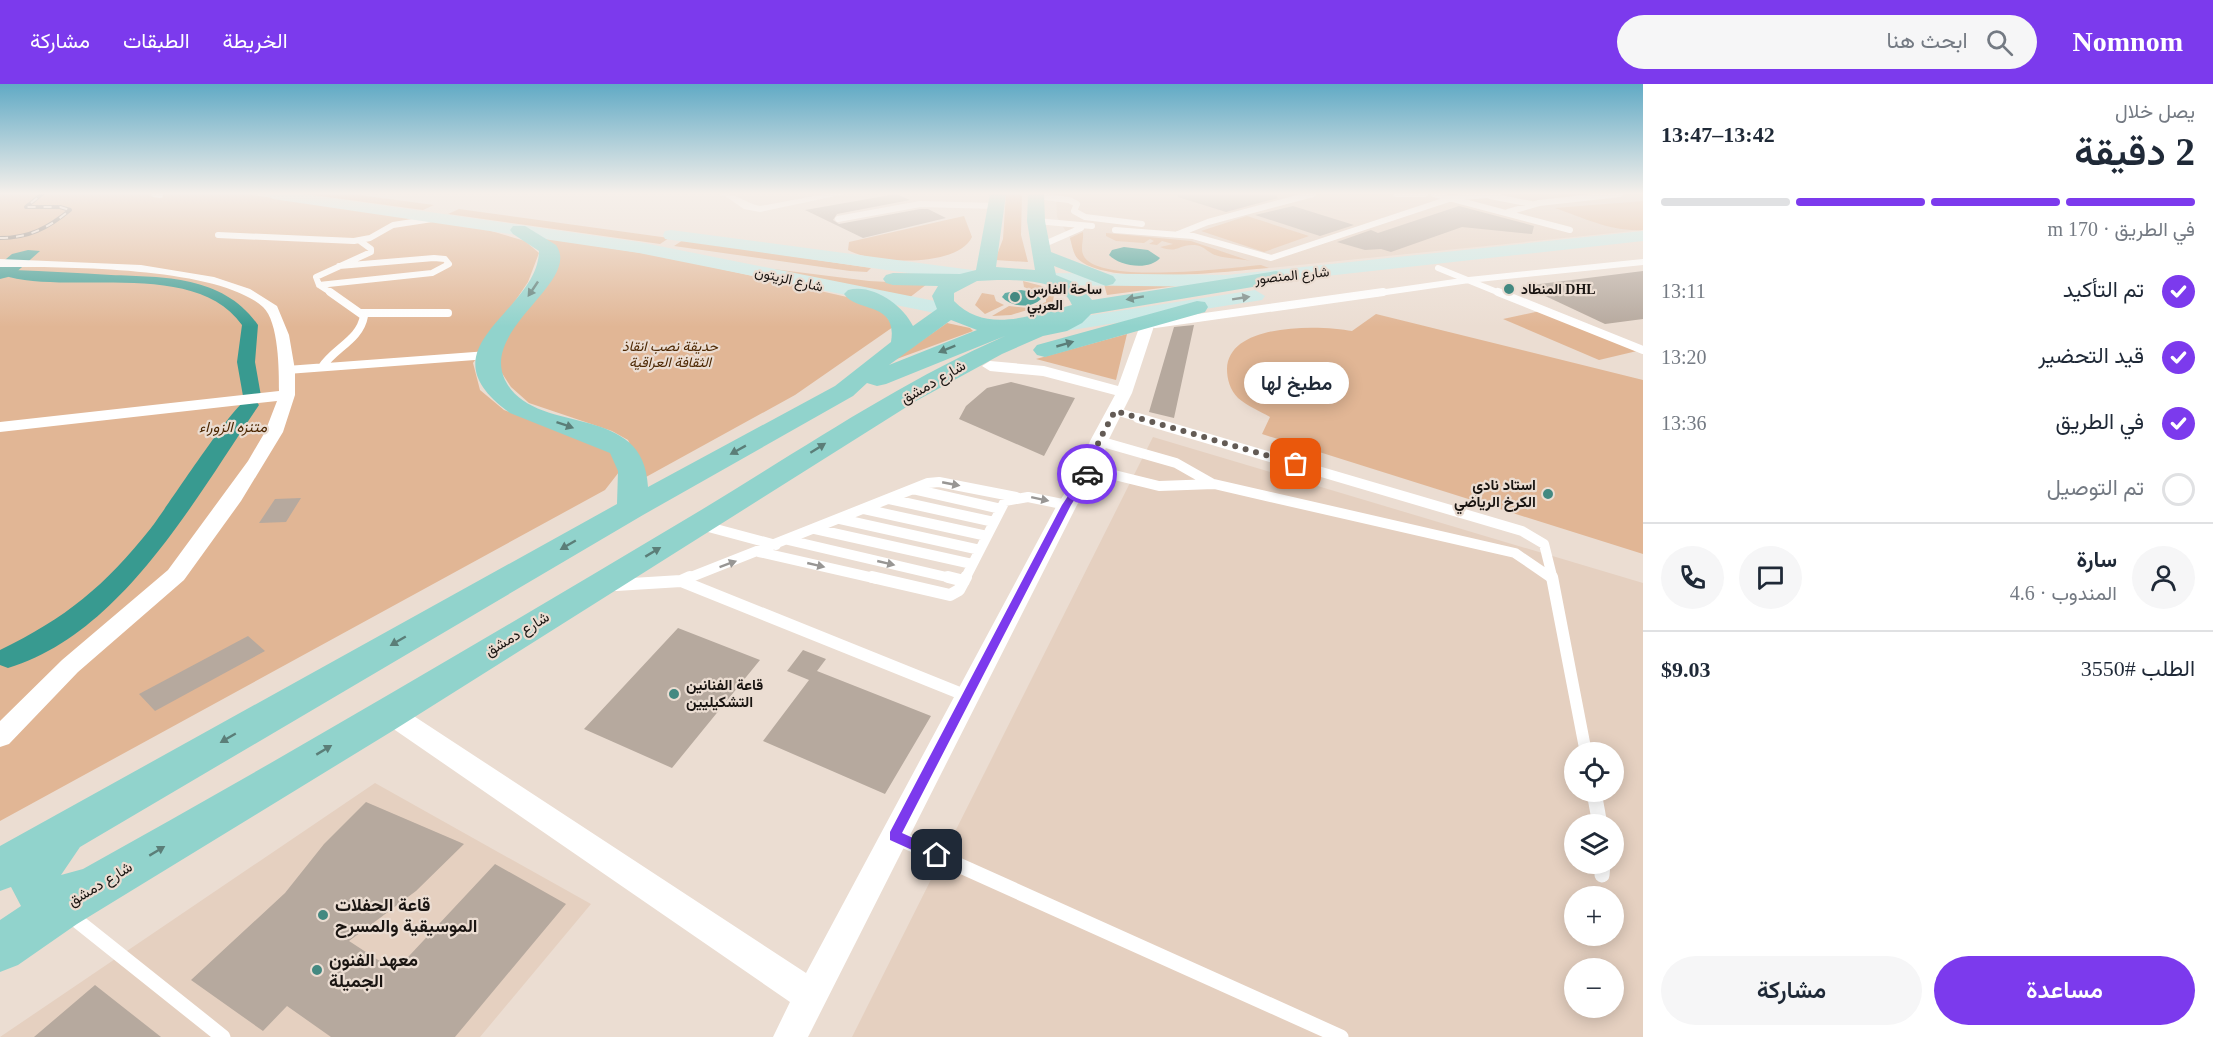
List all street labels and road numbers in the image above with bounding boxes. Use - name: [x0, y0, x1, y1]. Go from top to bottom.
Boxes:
- street label: شارع الزيتون: [753, 264, 824, 298]
- street label: شارع المنصور: [1253, 264, 1330, 290]
- street label: شارع دمشق: [898, 357, 970, 410]
- street label: شارع دمشق: [482, 608, 554, 662]
- street label: شارع دمشق: [65, 858, 137, 912]

